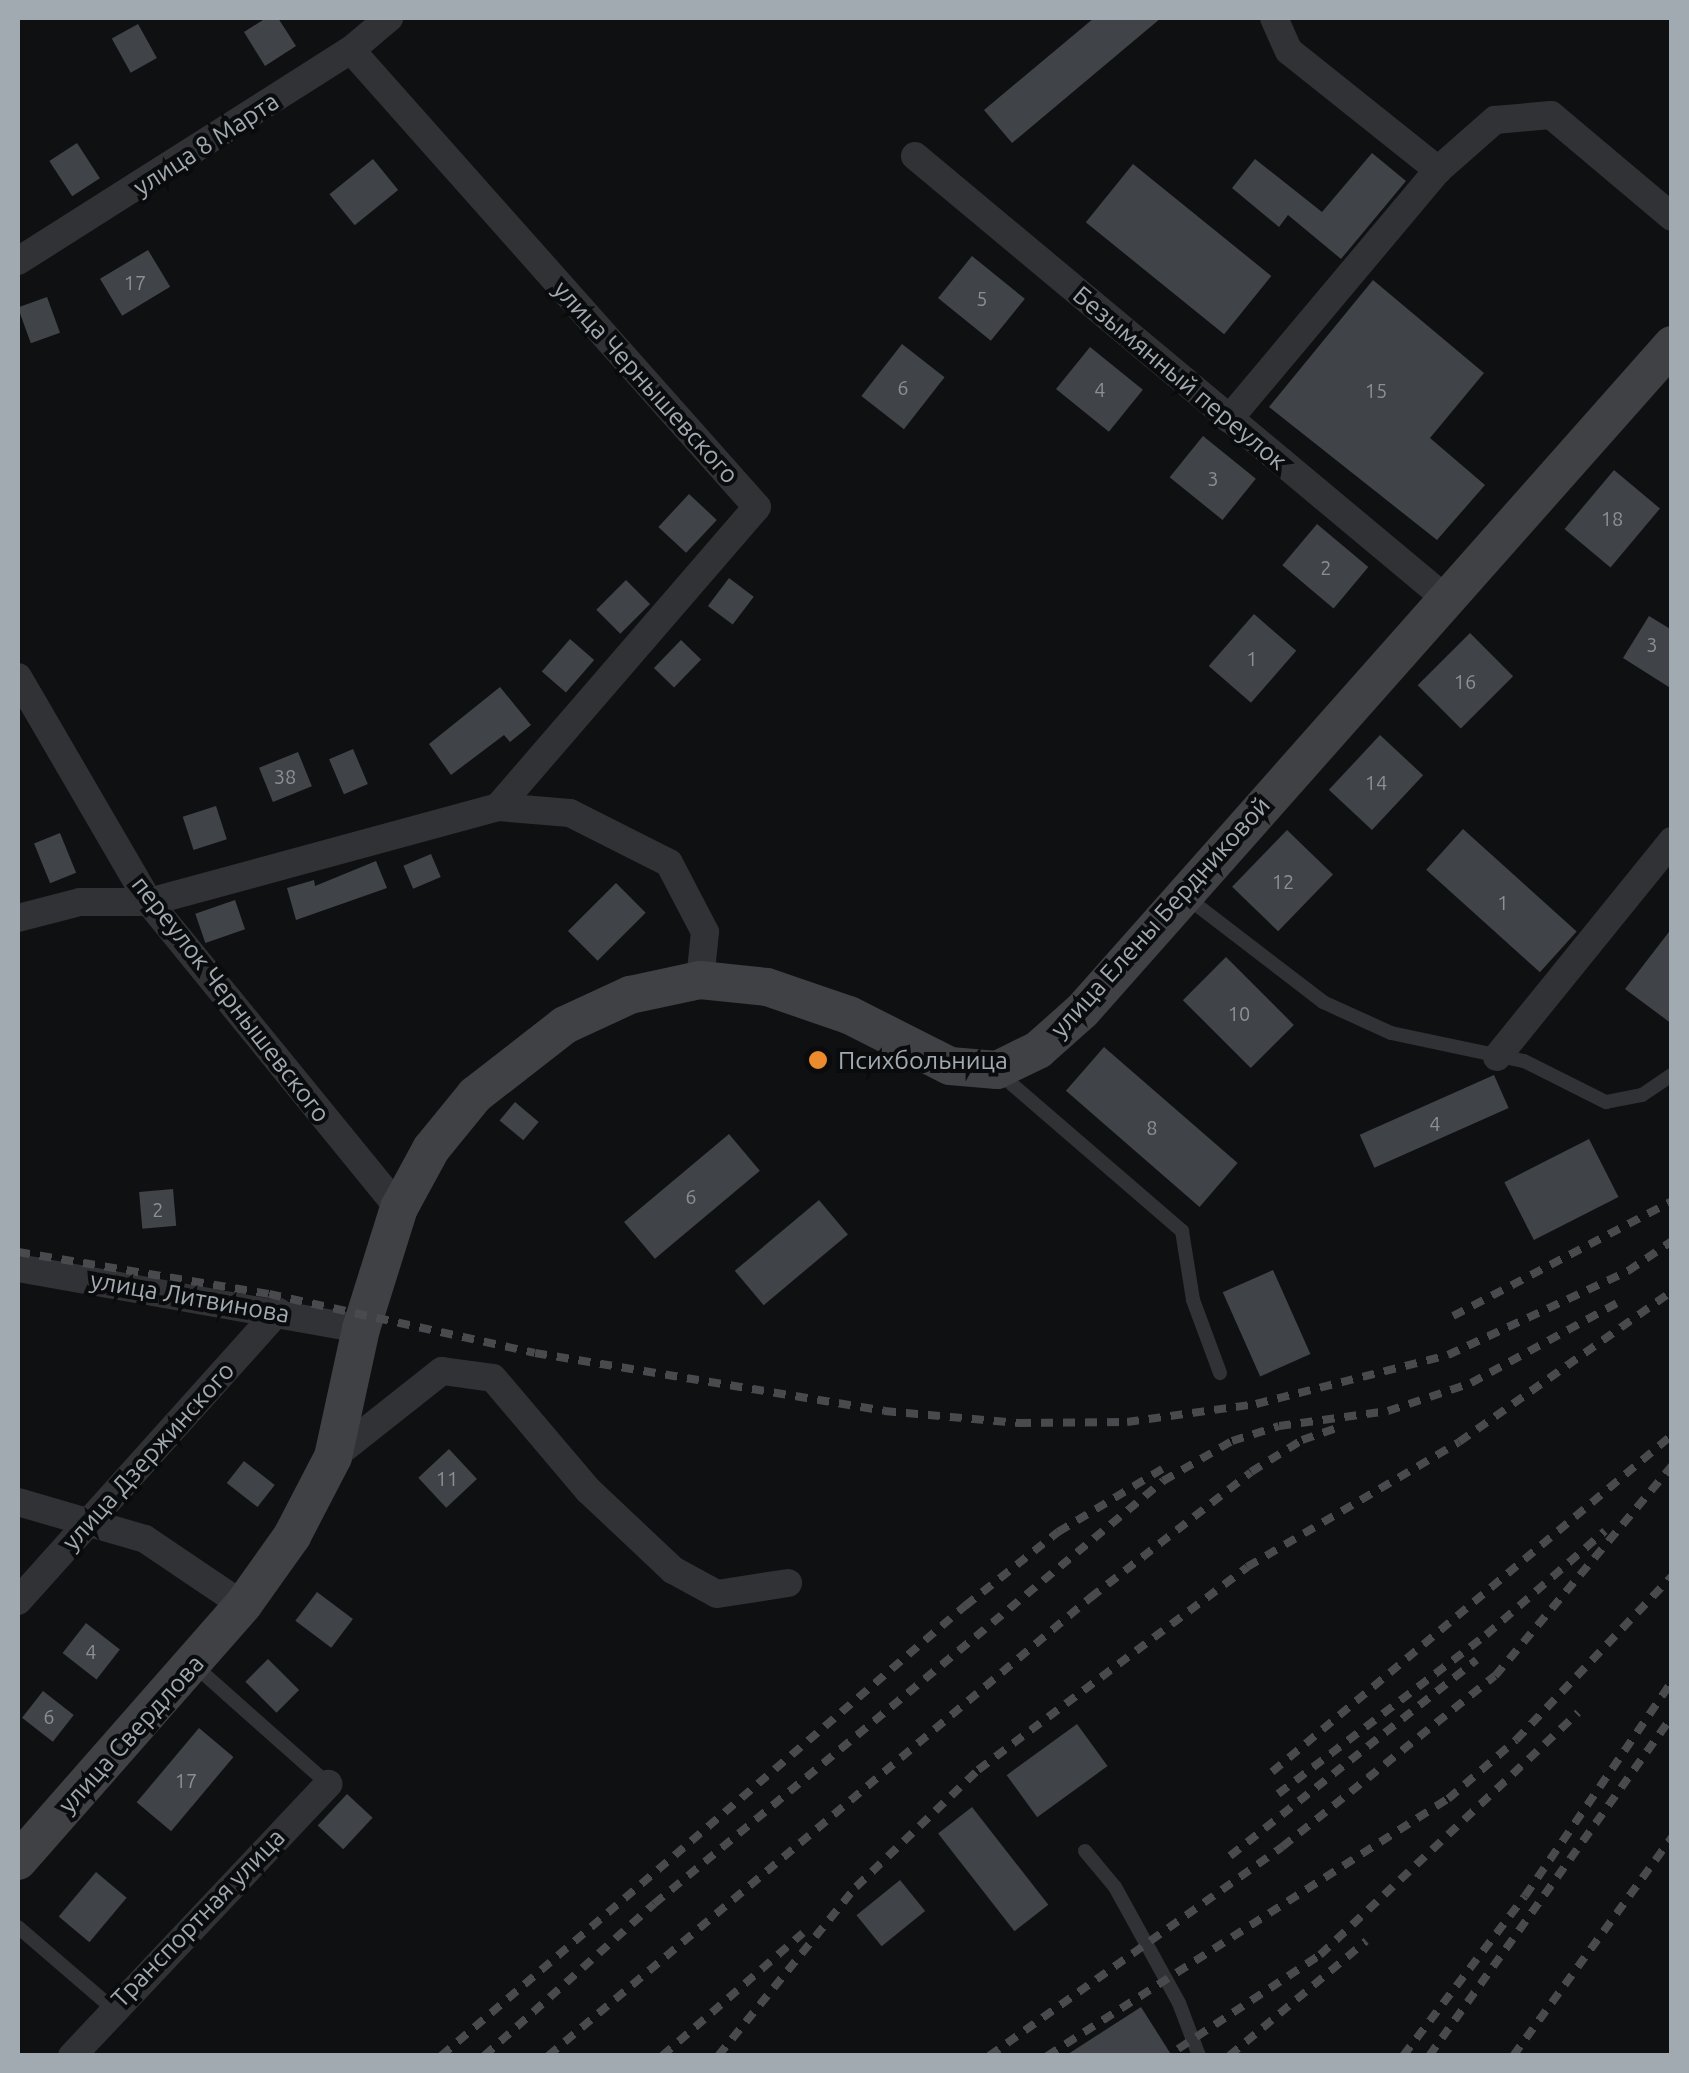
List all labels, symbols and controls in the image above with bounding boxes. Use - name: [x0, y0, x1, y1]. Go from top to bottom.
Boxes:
- street label: улица 8 Марта: [128, 86, 284, 202]
- house number: 17: [124, 270, 146, 294]
- street label: улица Чернышевского: [547, 274, 745, 490]
- street label: Безымянный переулок: [1067, 280, 1293, 476]
- house number: 5: [976, 286, 988, 310]
- house number: 6: [897, 375, 909, 399]
- house number: 4: [1094, 377, 1106, 401]
- house number: 15: [1365, 378, 1387, 402]
- house number: 3: [1207, 466, 1219, 490]
- house number: 18: [1601, 506, 1623, 530]
- house number: 2: [1320, 555, 1332, 579]
- house number: 3: [1646, 632, 1658, 656]
- house number: 1: [1246, 646, 1258, 670]
- house number: 16: [1454, 669, 1476, 693]
- house number: 38: [274, 764, 296, 788]
- house number: 14: [1365, 770, 1387, 794]
- street label: улица Елены Бердниковой: [1044, 790, 1276, 1044]
- house number: 12: [1272, 869, 1294, 893]
- street label: переулок Чернышевского: [126, 870, 336, 1128]
- house number: 1: [1497, 890, 1509, 914]
- house number: 10: [1228, 1001, 1250, 1025]
- place label: Психбольница: [838, 1045, 1008, 1075]
- marker: Психбольница: [807, 1049, 829, 1071]
- house number: 4: [1429, 1111, 1441, 1135]
- house number: 8: [1146, 1115, 1158, 1139]
- house number: 6: [685, 1184, 697, 1208]
- house number: 2: [152, 1197, 164, 1221]
- street label: улица Литвинова: [88, 1265, 292, 1329]
- street label: улица Дзержинского: [56, 1356, 240, 1556]
- house number: 11: [436, 1466, 458, 1490]
- house number: 4: [85, 1639, 97, 1663]
- street label: улица Свердлова: [52, 1649, 210, 1819]
- house number: 6: [43, 1704, 55, 1728]
- house number: 17: [175, 1768, 197, 1792]
- street label: Транспортная улица: [105, 1822, 291, 2014]

